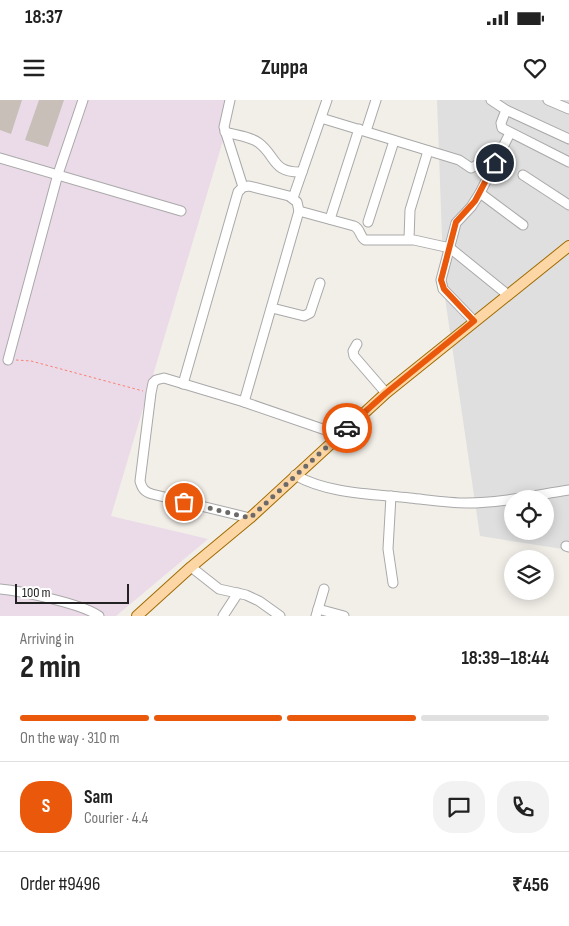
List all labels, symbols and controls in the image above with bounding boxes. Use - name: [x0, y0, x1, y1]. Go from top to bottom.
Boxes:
- text: 18:37: [25, 6, 62, 29]
- icon: menu: [20, 54, 48, 82]
- text: Zuppa: [261, 54, 308, 81]
- icon: heart: [521, 54, 549, 82]
- pin: [474, 142, 516, 184]
- icon: home: [481, 149, 509, 177]
- courier: [322, 403, 372, 453]
- icon: car: [333, 414, 361, 442]
- pin: [163, 481, 205, 523]
- icon: bag: [170, 488, 198, 516]
- map controls: [504, 490, 554, 600]
- button: locate: [504, 490, 554, 540]
- button: layers: [504, 550, 554, 600]
- scale bar: [15, 581, 129, 604]
- text: 100 m: [22, 584, 51, 601]
- text: Arriving in: [20, 630, 74, 649]
- text: 18:39–18:44: [461, 647, 549, 670]
- text: 2 min: [20, 648, 81, 687]
- text: On the way · 310 m: [20, 729, 119, 748]
- button: chat: [433, 781, 485, 833]
- button: phone: [497, 781, 549, 833]
- text: Sam: [84, 786, 113, 809]
- text: S: [42, 795, 50, 818]
- text: Courier · 4.4: [84, 809, 148, 828]
- text: Order #9496: [20, 873, 100, 896]
- text: ₹456: [512, 874, 549, 897]

